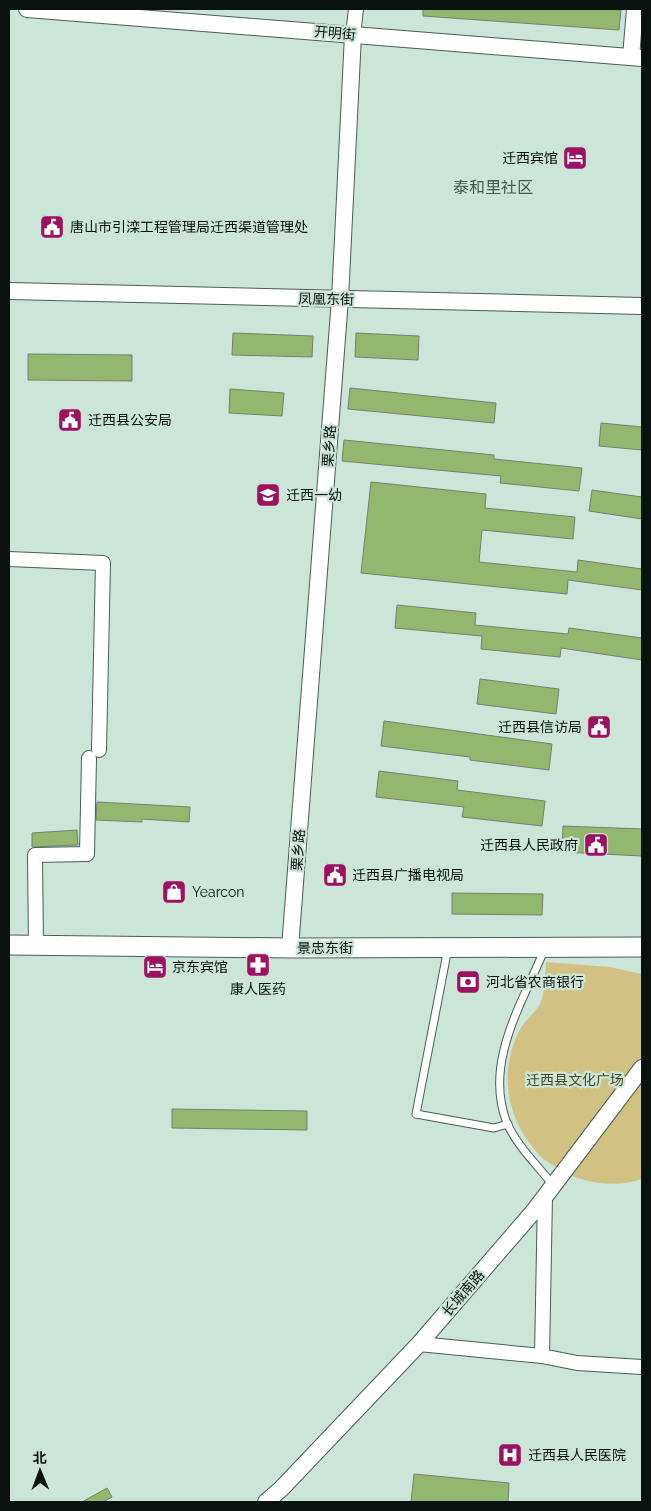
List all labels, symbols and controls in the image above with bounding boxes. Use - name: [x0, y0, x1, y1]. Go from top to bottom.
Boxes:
- street label: 开明街: [313, 23, 357, 43]
- hotel icon: 迁西宾馆: [562, 145, 588, 171]
- place label: 迁西宾馆: [502, 150, 558, 166]
- district label: 泰和里社区: [453, 178, 533, 197]
- public building icon: 唐山市引滦工程管理局迁西渠道管理处: [39, 214, 65, 240]
- place label: 唐山市引滦工程管理局迁西渠道管理处: [70, 219, 308, 235]
- street label: 凤凰东街: [298, 291, 354, 307]
- public building icon: 迁西县公安局: [57, 407, 83, 433]
- place label: 迁西县公安局: [88, 412, 172, 428]
- street label: 栗乡路: [320, 424, 338, 468]
- school or university icon: 迁西一幼: [255, 482, 281, 508]
- place label: 迁西一幼: [286, 487, 342, 503]
- public building icon: 迁西县信访局: [586, 714, 612, 740]
- place label: 迁西县信访局: [498, 719, 582, 735]
- street label: 栗乡路: [289, 828, 307, 872]
- public building icon: 迁西县人民政府: [583, 832, 609, 858]
- place label: 迁西县人民政府: [480, 837, 578, 853]
- public building icon: 迁西县广播电视局: [322, 862, 348, 888]
- place label: 迁西县广播电视局: [352, 867, 464, 883]
- shop icon: Yearcon: [161, 879, 187, 905]
- place label: Yearcon: [192, 884, 244, 900]
- street label: 景忠东街: [297, 940, 353, 956]
- pharmacy icon: 康人医药: [245, 952, 271, 978]
- hotel icon: 京东宾馆: [142, 954, 168, 980]
- place label: 京东宾馆: [172, 959, 228, 975]
- bank icon: 河北省农商银行: [455, 969, 481, 995]
- place label: 河北省农商银行: [486, 974, 584, 990]
- place label: 康人医药: [230, 981, 286, 997]
- park label: 迁西县文化广场: [526, 1072, 624, 1088]
- street label: 长城南路: [439, 1267, 487, 1319]
- hospital icon: 迁西县人民医院: [497, 1442, 523, 1468]
- north arrow: [15, 1446, 65, 1496]
- place label: 迁西县人民医院: [528, 1447, 626, 1463]
- text: 北: [33, 1450, 47, 1466]

